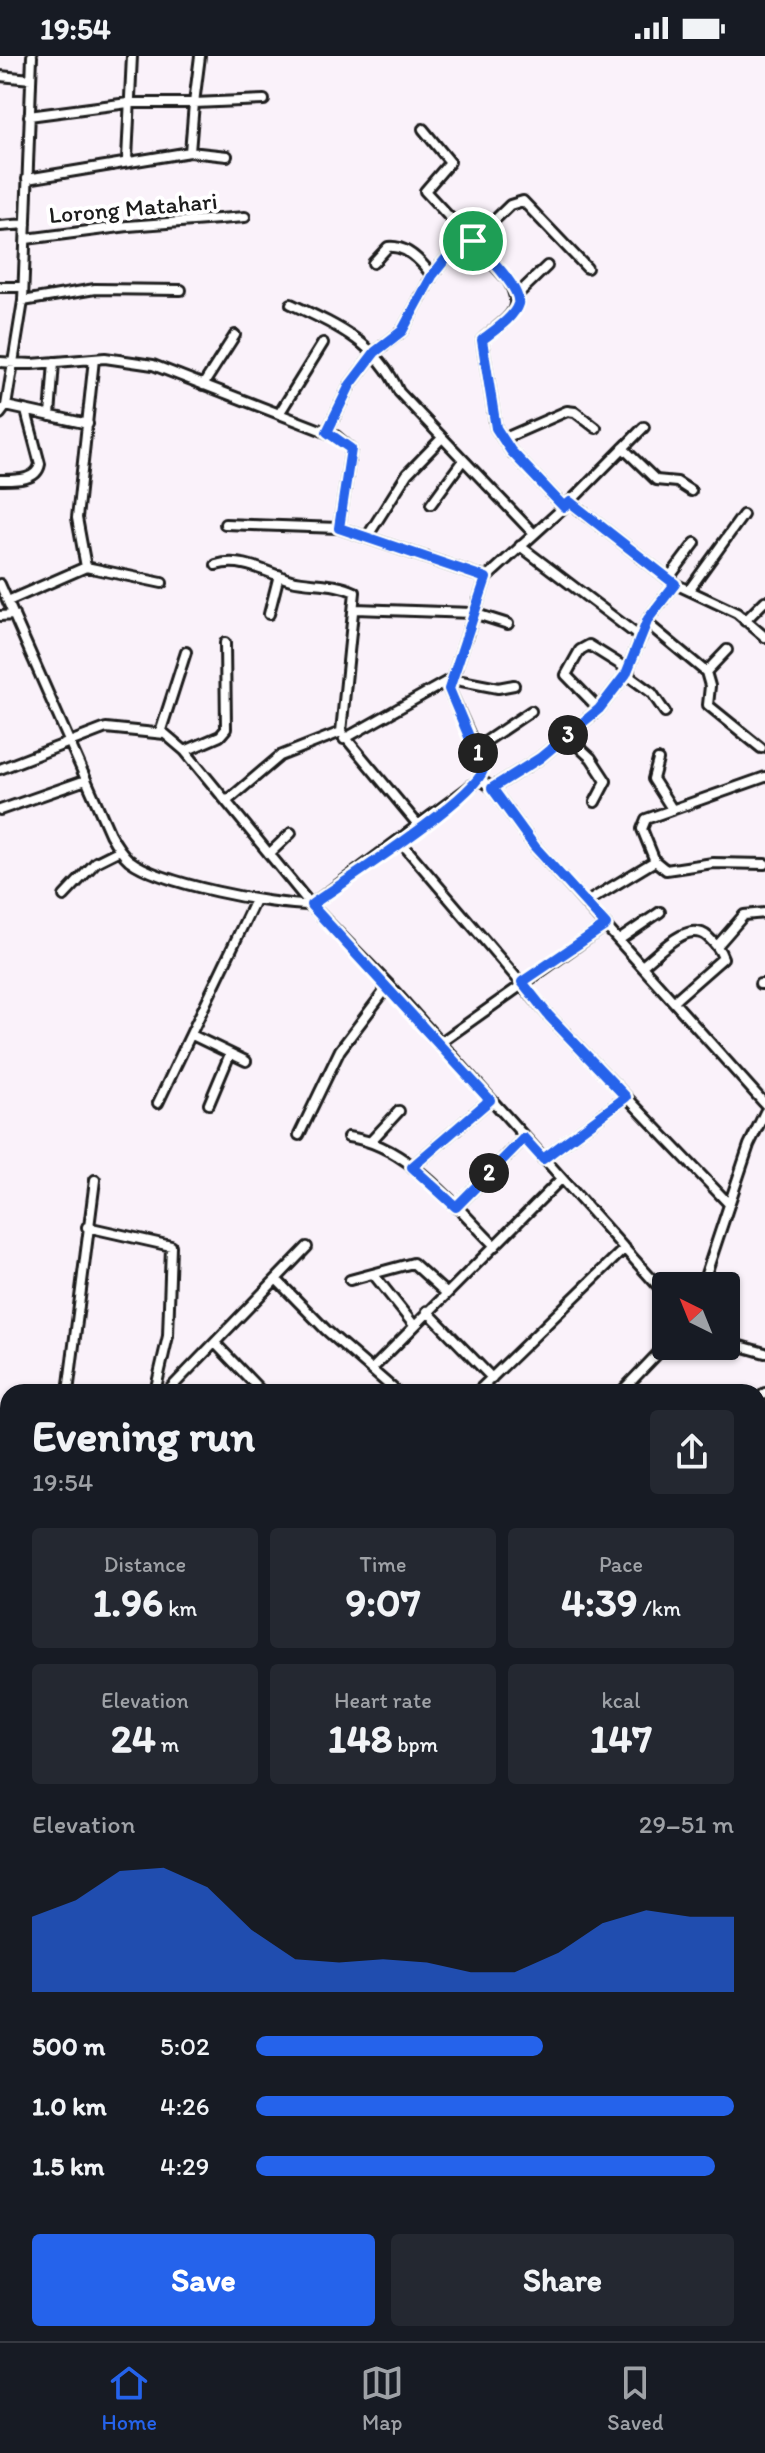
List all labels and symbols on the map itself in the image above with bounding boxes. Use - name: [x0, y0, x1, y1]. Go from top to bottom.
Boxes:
- street label: Lorong Matahari: [47, 186, 218, 229]
- pin: [439, 207, 507, 275]
- pin: 3: [548, 715, 588, 755]
- pin: 1: [458, 733, 498, 773]
- pin: 2: [469, 1153, 509, 1193]
- north arrow: [652, 1272, 740, 1360]

